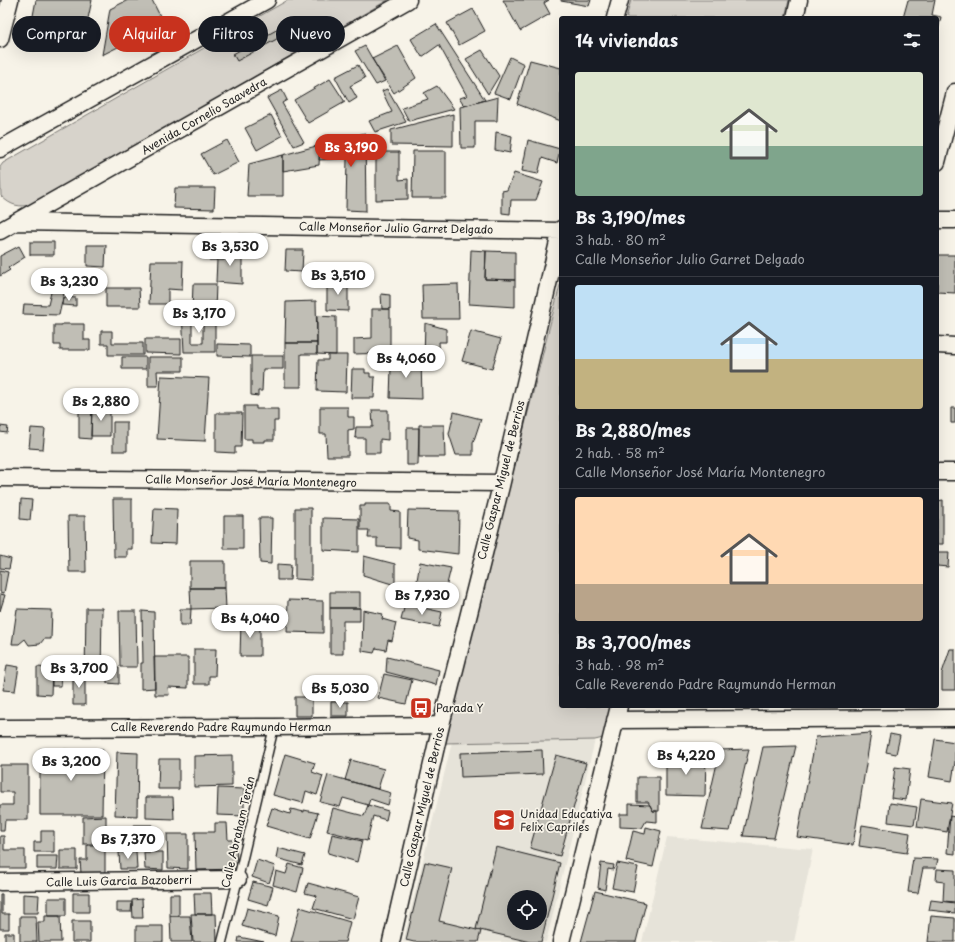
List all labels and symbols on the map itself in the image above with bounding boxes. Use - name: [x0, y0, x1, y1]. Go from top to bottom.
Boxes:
- street label: Avenida Cornelio Saavedra: [138, 73, 270, 158]
- pin: Bs 3,190: [310, 134, 392, 168]
- street label: Calle Monseñor Julio Garret Delgado: [299, 217, 493, 238]
- pin: Bs 3,530: [189, 233, 271, 267]
- pin: Bs 3,510: [297, 262, 379, 296]
- pin: Bs 3,230: [28, 268, 110, 302]
- pin: Bs 3,170: [158, 300, 240, 334]
- pin: Bs 4,060: [365, 345, 447, 379]
- pin: Bs 2,880: [60, 388, 142, 422]
- street label: Calle Gaspar Miguel de Berrios: [472, 398, 529, 561]
- street label: Calle Monseñor José María Montenegro: [145, 470, 357, 491]
- pin: Bs 7,930: [381, 582, 463, 616]
- pin: Bs 4,040: [209, 605, 291, 639]
- pin: Bs 3,700: [38, 655, 120, 689]
- pin: Bs 5,030: [299, 675, 381, 709]
- bus stop icon: Parada Y: [408, 695, 434, 721]
- place label: Parada Y: [436, 699, 484, 716]
- street label: Calle Reverendo Padre Raymundo Herman: [111, 718, 331, 735]
- street label: Calle Gaspar Miguel de Berrios: [395, 725, 448, 889]
- pin: Bs 4,220: [645, 742, 727, 776]
- pin: Bs 3,200: [30, 748, 112, 782]
- street label: Calle Abraham Terán: [216, 774, 259, 889]
- place label: Unidad Educativa Felix Capriles: [520, 805, 612, 835]
- school or university icon: Unidad Educativa Felix Capriles: [491, 807, 517, 833]
- pin: Bs 7,370: [87, 826, 169, 860]
- street label: Calle Luis Garcia Bazoberri: [46, 871, 192, 890]

